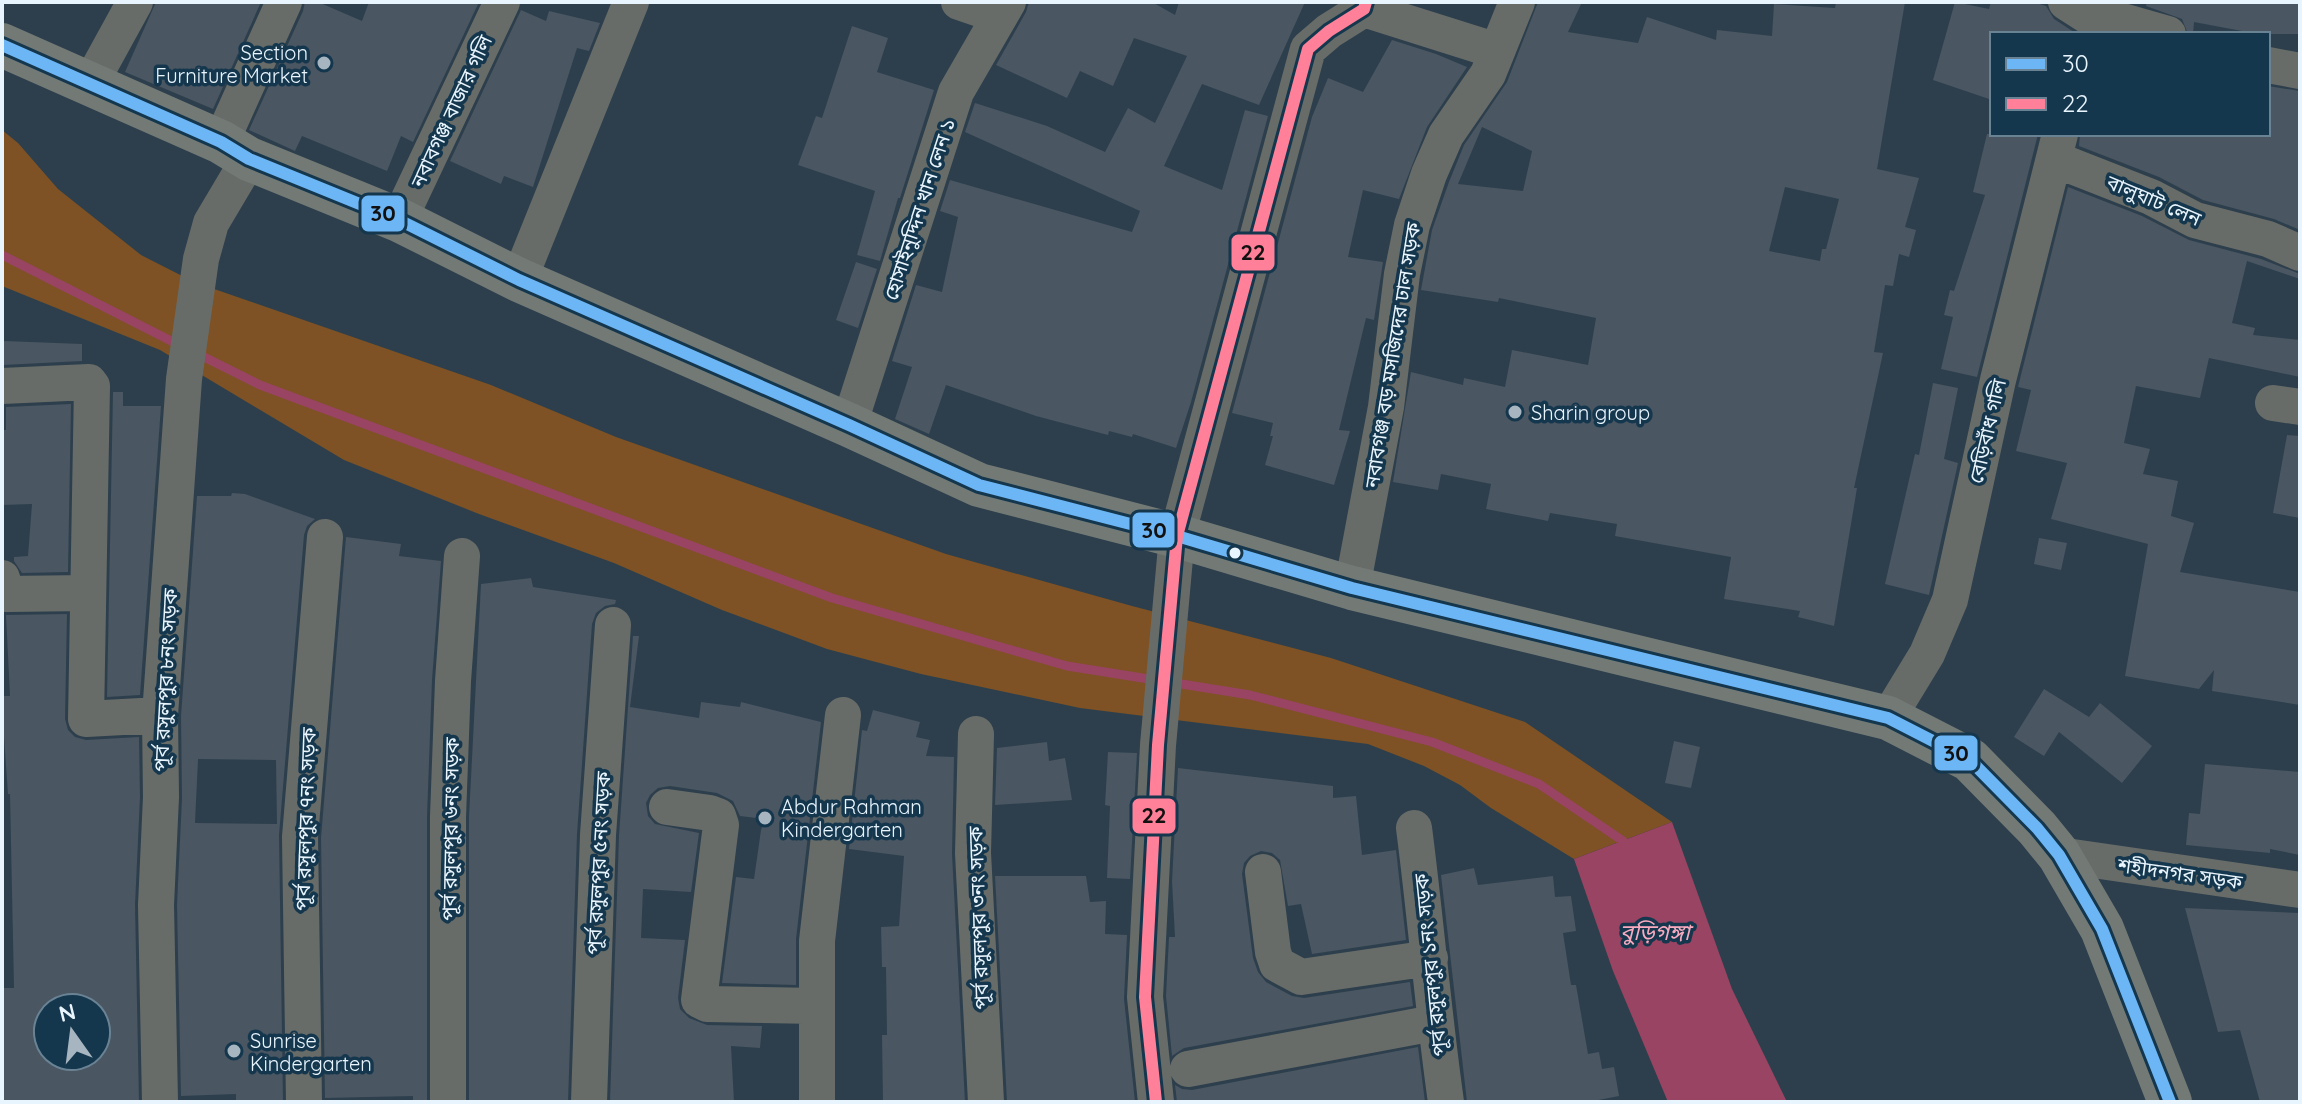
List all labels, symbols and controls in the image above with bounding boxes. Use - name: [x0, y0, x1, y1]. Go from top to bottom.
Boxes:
- street label: নবাবগঞ্জ বাজার গলি: [404, 31, 497, 192]
- legend: [1990, 32, 2270, 136]
- place label: Section Furniture Market: [155, 40, 308, 88]
- text: 30: [2062, 48, 2089, 78]
- marker: Section Furniture Market: [315, 54, 333, 72]
- text: 22: [2062, 88, 2089, 118]
- street label: হোসাইনুদ্দিন খান লেন ১: [878, 115, 960, 303]
- street label: বালুঘাট লেন: [2102, 169, 2206, 231]
- line badge: 30: [360, 194, 406, 233]
- text: 30: [370, 199, 396, 227]
- street label: নবাবগঞ্জ বড় মসজিদের ঢাল সড়ক: [1358, 220, 1425, 491]
- line badge: 22: [1230, 233, 1276, 272]
- text: 22: [1240, 238, 1266, 266]
- street label: বেড়িবাঁধ গলি: [1963, 376, 2011, 486]
- place label: Sharin group: [1531, 400, 1650, 425]
- marker: Sharin group: [1506, 403, 1524, 421]
- line badge: 30: [1131, 511, 1176, 549]
- text: 30: [1141, 516, 1167, 544]
- unlabelled marker: [1227, 545, 1243, 561]
- street label: পূর্ব রসুলপুর ৮নং সড়ক: [148, 587, 183, 772]
- street label: পূর্ব রসুলপুর ৭নং সড়ক: [289, 726, 322, 911]
- line badge: 30: [1933, 734, 1979, 772]
- street label: পূর্ব রসুলপুর ৬নং সড়ক: [436, 736, 465, 921]
- text: 30: [1943, 739, 1969, 767]
- street label: পূর্ব রসুলপুর ৫নং সড়ক: [581, 770, 616, 955]
- place label: Abdur Rahman Kindergarten: [781, 794, 922, 842]
- line badge: 22: [1131, 797, 1177, 835]
- text: 22: [1141, 801, 1167, 829]
- marker: Abdur Rahman Kindergarten: [756, 809, 774, 827]
- street label: পূর্ব রসুলপুর ৩নং সড়ক: [962, 825, 995, 1010]
- street label: শহীদনগর সড়ক: [2115, 852, 2245, 894]
- street label: পূর্ব রসুলপুর ১নং সড়ক: [1408, 872, 1453, 1057]
- water label: বুড়িগঙ্গা: [1620, 918, 1694, 946]
- north arrow: [32, 992, 112, 1072]
- text: N: [56, 997, 78, 1028]
- place label: Sunrise Kindergarten: [250, 1028, 372, 1076]
- marker: Sunrise Kindergarten: [225, 1042, 243, 1060]

